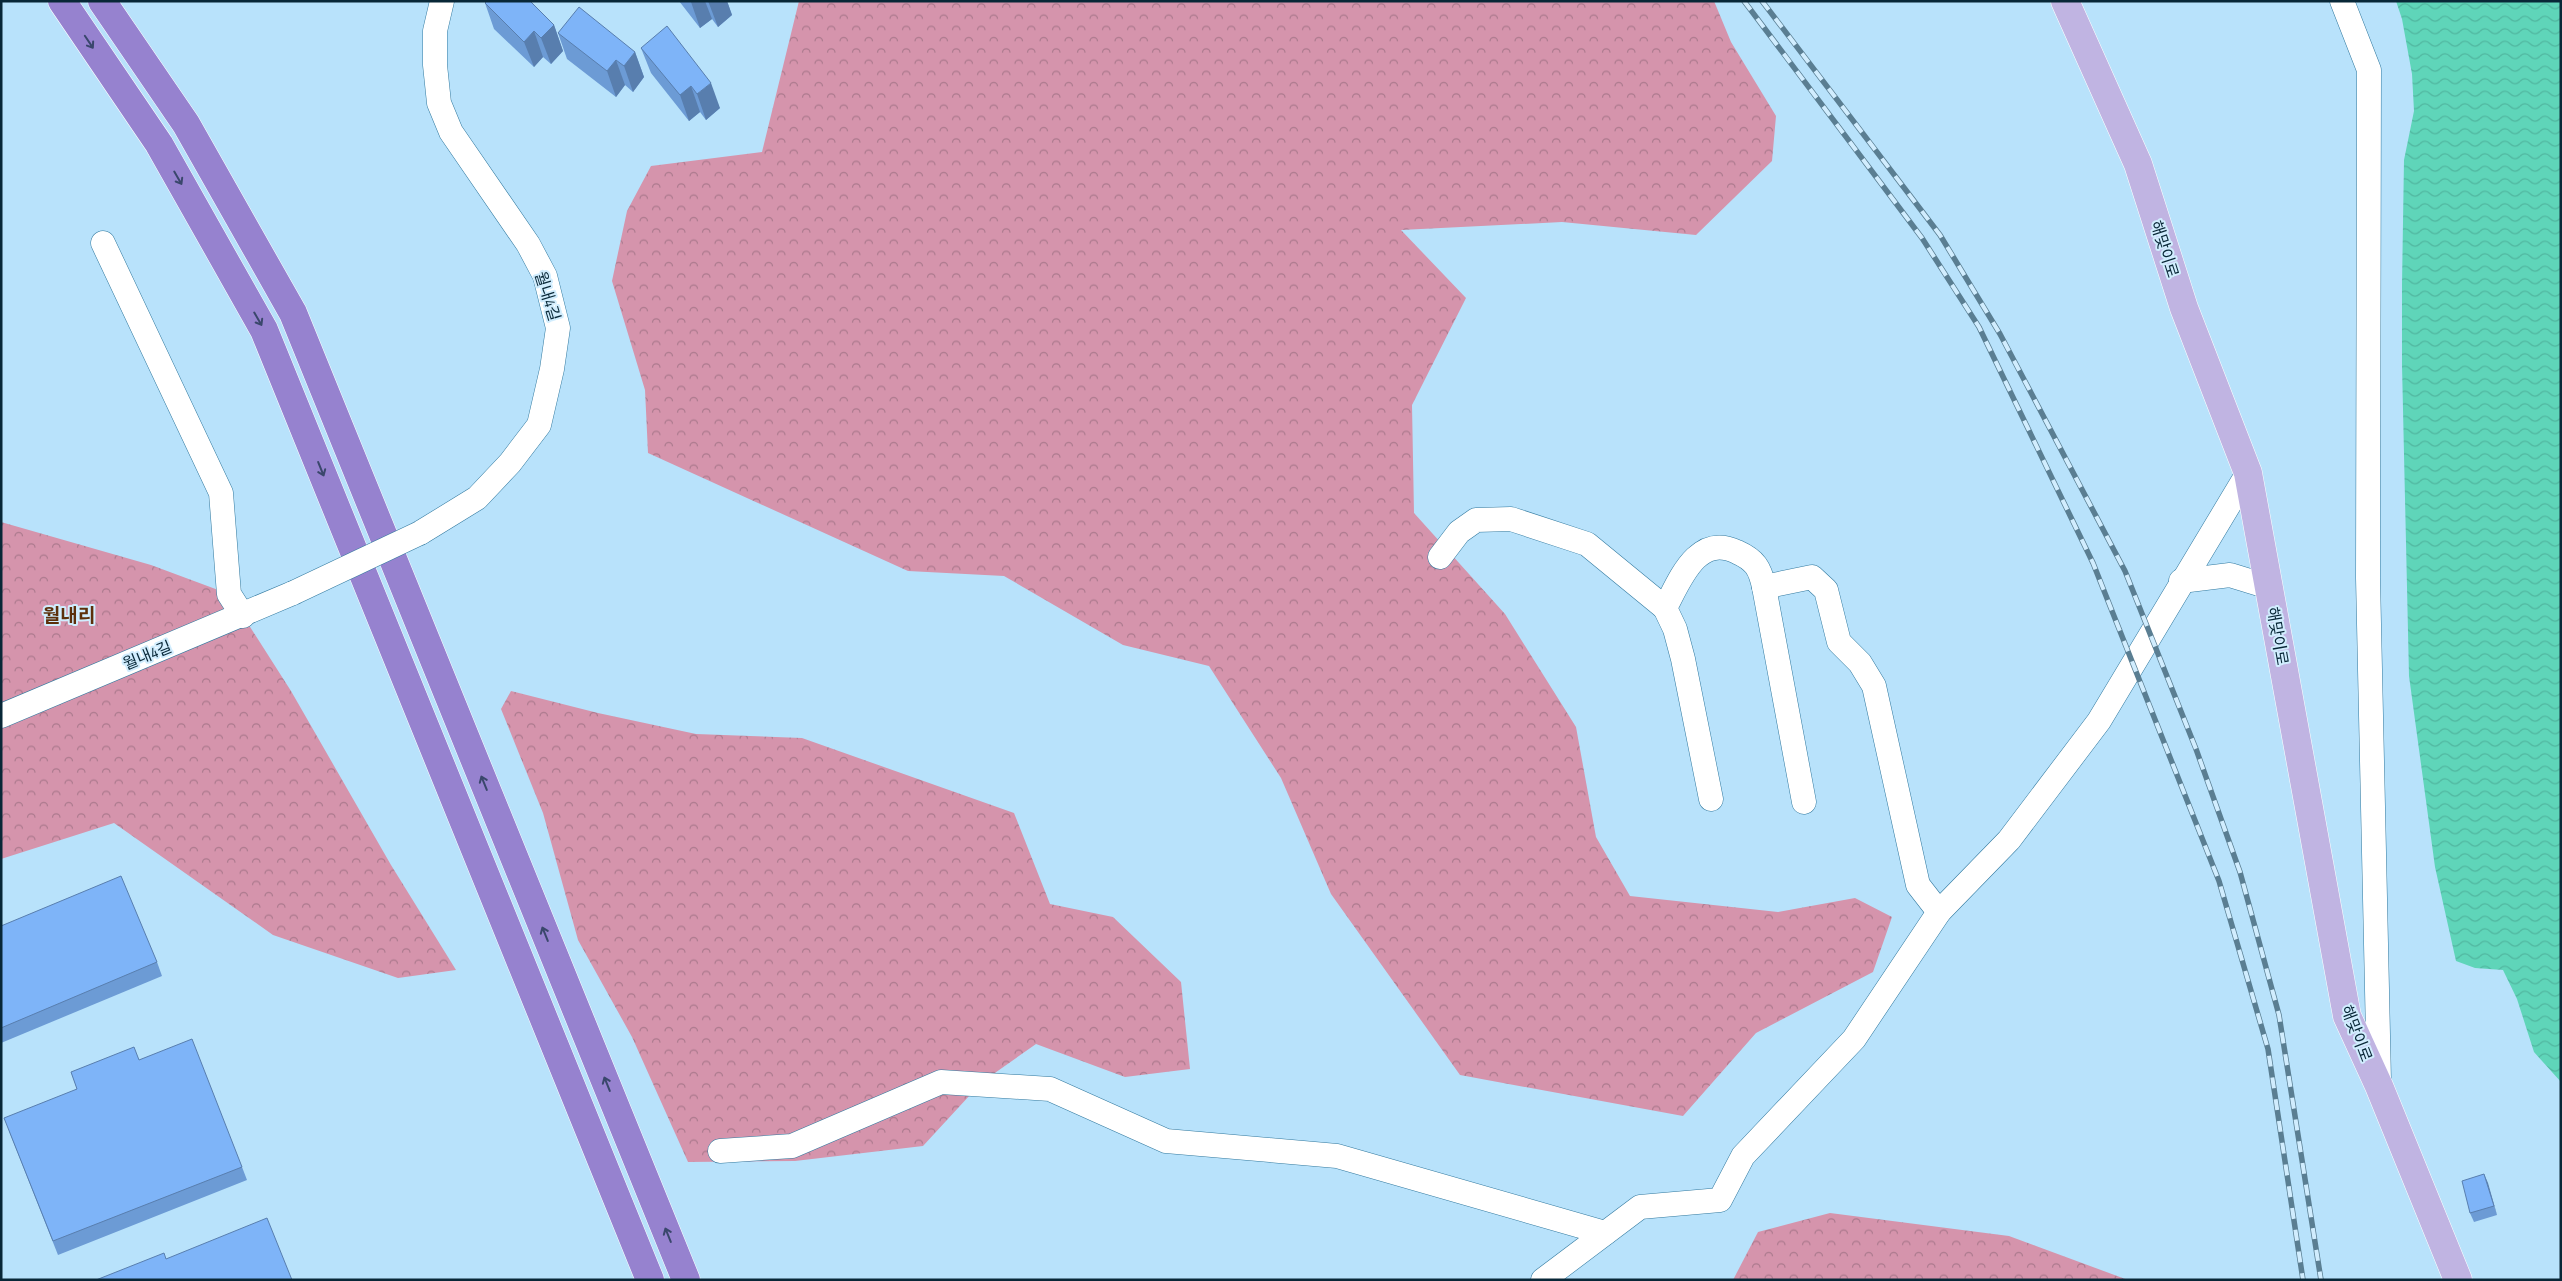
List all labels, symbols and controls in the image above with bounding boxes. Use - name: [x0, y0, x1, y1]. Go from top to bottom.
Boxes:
- one-way arrow: [85, 34, 95, 48]
- one-way arrow: [173, 170, 183, 185]
- street label: 해맞이로: [2145, 219, 2182, 281]
- street label: 월내4길: [530, 269, 563, 324]
- one-way arrow: [253, 312, 263, 327]
- one-way arrow: [316, 461, 326, 476]
- district label: 월내리: [43, 605, 95, 628]
- street label: 해맞이로: [2262, 606, 2291, 667]
- street label: 월내4길: [120, 638, 175, 675]
- one-way arrow: [479, 776, 488, 791]
- one-way arrow: [540, 926, 549, 941]
- street label: 해맞이로: [2336, 1003, 2375, 1065]
- one-way arrow: [601, 1077, 611, 1092]
- one-way arrow: [663, 1227, 672, 1243]

